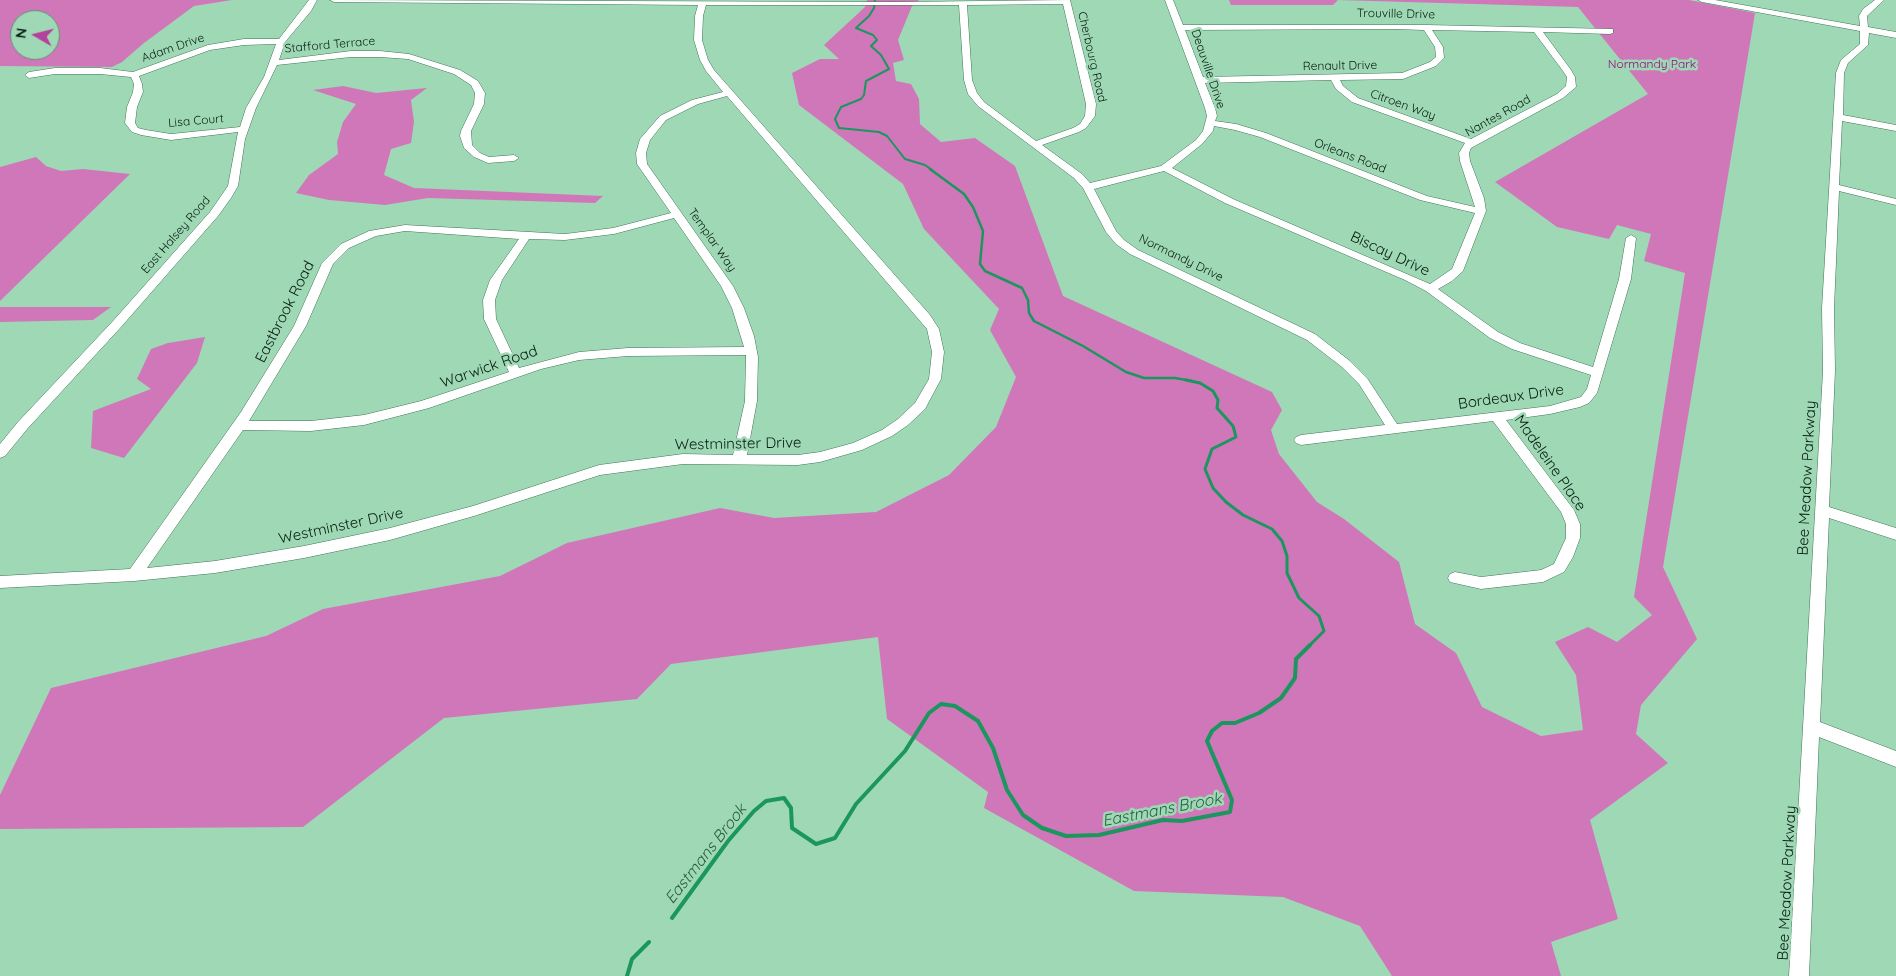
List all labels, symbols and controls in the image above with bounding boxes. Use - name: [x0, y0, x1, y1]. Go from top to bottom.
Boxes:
- street label: Trouville Drive: [1357, 6, 1435, 22]
- north arrow: [10, 10, 60, 60]
- street label: Cherbourg Road: [1075, 10, 1109, 104]
- text: N: [12, 27, 31, 39]
- street label: Deauville Drive: [1188, 28, 1228, 110]
- street label: Adam Drive: [140, 31, 206, 65]
- street label: Stafford Terrace: [284, 34, 376, 56]
- park label: Normandy Park: [1608, 57, 1696, 71]
- street label: Renault Drive: [1303, 58, 1377, 74]
- street label: Citroen Way: [1368, 86, 1438, 124]
- street label: Nantes Road: [1463, 92, 1533, 140]
- street label: Lisa Court: [168, 111, 224, 131]
- street label: Orleans Road: [1312, 136, 1388, 176]
- street label: East Halsey Road: [138, 193, 214, 277]
- street label: Templar Way: [685, 205, 739, 275]
- street label: Biscay Drive: [1347, 228, 1433, 280]
- street label: Normandy Drive: [1136, 231, 1226, 285]
- street label: Eastbrook Road: [252, 258, 318, 366]
- street label: Warwick Road: [438, 342, 540, 392]
- street label: Bordeaux Drive: [1457, 381, 1565, 413]
- street label: Bee Meadow Parkway: [1794, 400, 1820, 556]
- street label: Madeleine Place: [1510, 412, 1590, 514]
- street label: Westminster Drive: [674, 434, 802, 454]
- street label: Westminster Drive: [277, 504, 405, 548]
- water label: Eastmans Brook: [1101, 789, 1223, 831]
- water label: Eastmans Brook: [661, 800, 751, 908]
- street label: Bee Meadow Parkway: [1774, 805, 1800, 961]

